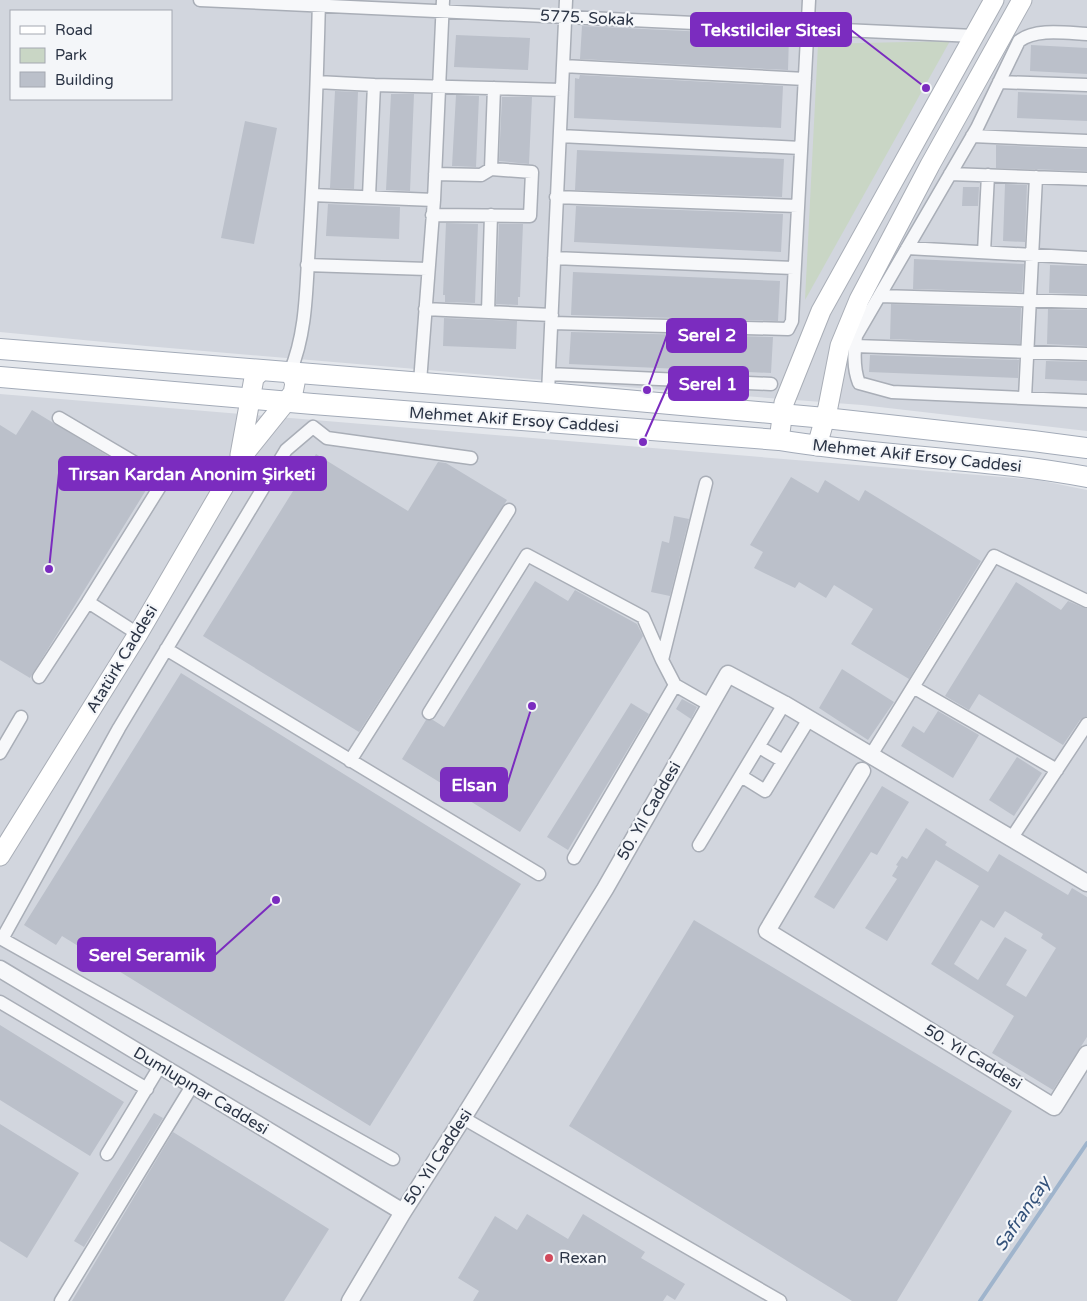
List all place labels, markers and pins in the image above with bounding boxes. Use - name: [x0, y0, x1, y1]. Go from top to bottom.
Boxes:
- callout: Tekstilciler Sitesi: [691, 13, 851, 46]
- callout: Serel 2: [667, 319, 746, 352]
- callout: Serel 1: [669, 367, 748, 400]
- callout: Tırsan Kardan Anonim Şirketi: [59, 457, 326, 490]
- callout: Elsan: [441, 768, 507, 801]
- callout: Serel Seramik: [78, 938, 215, 971]
- place label: Rexan: [559, 1248, 607, 1268]
- marker: Rexan: [543, 1252, 555, 1264]

